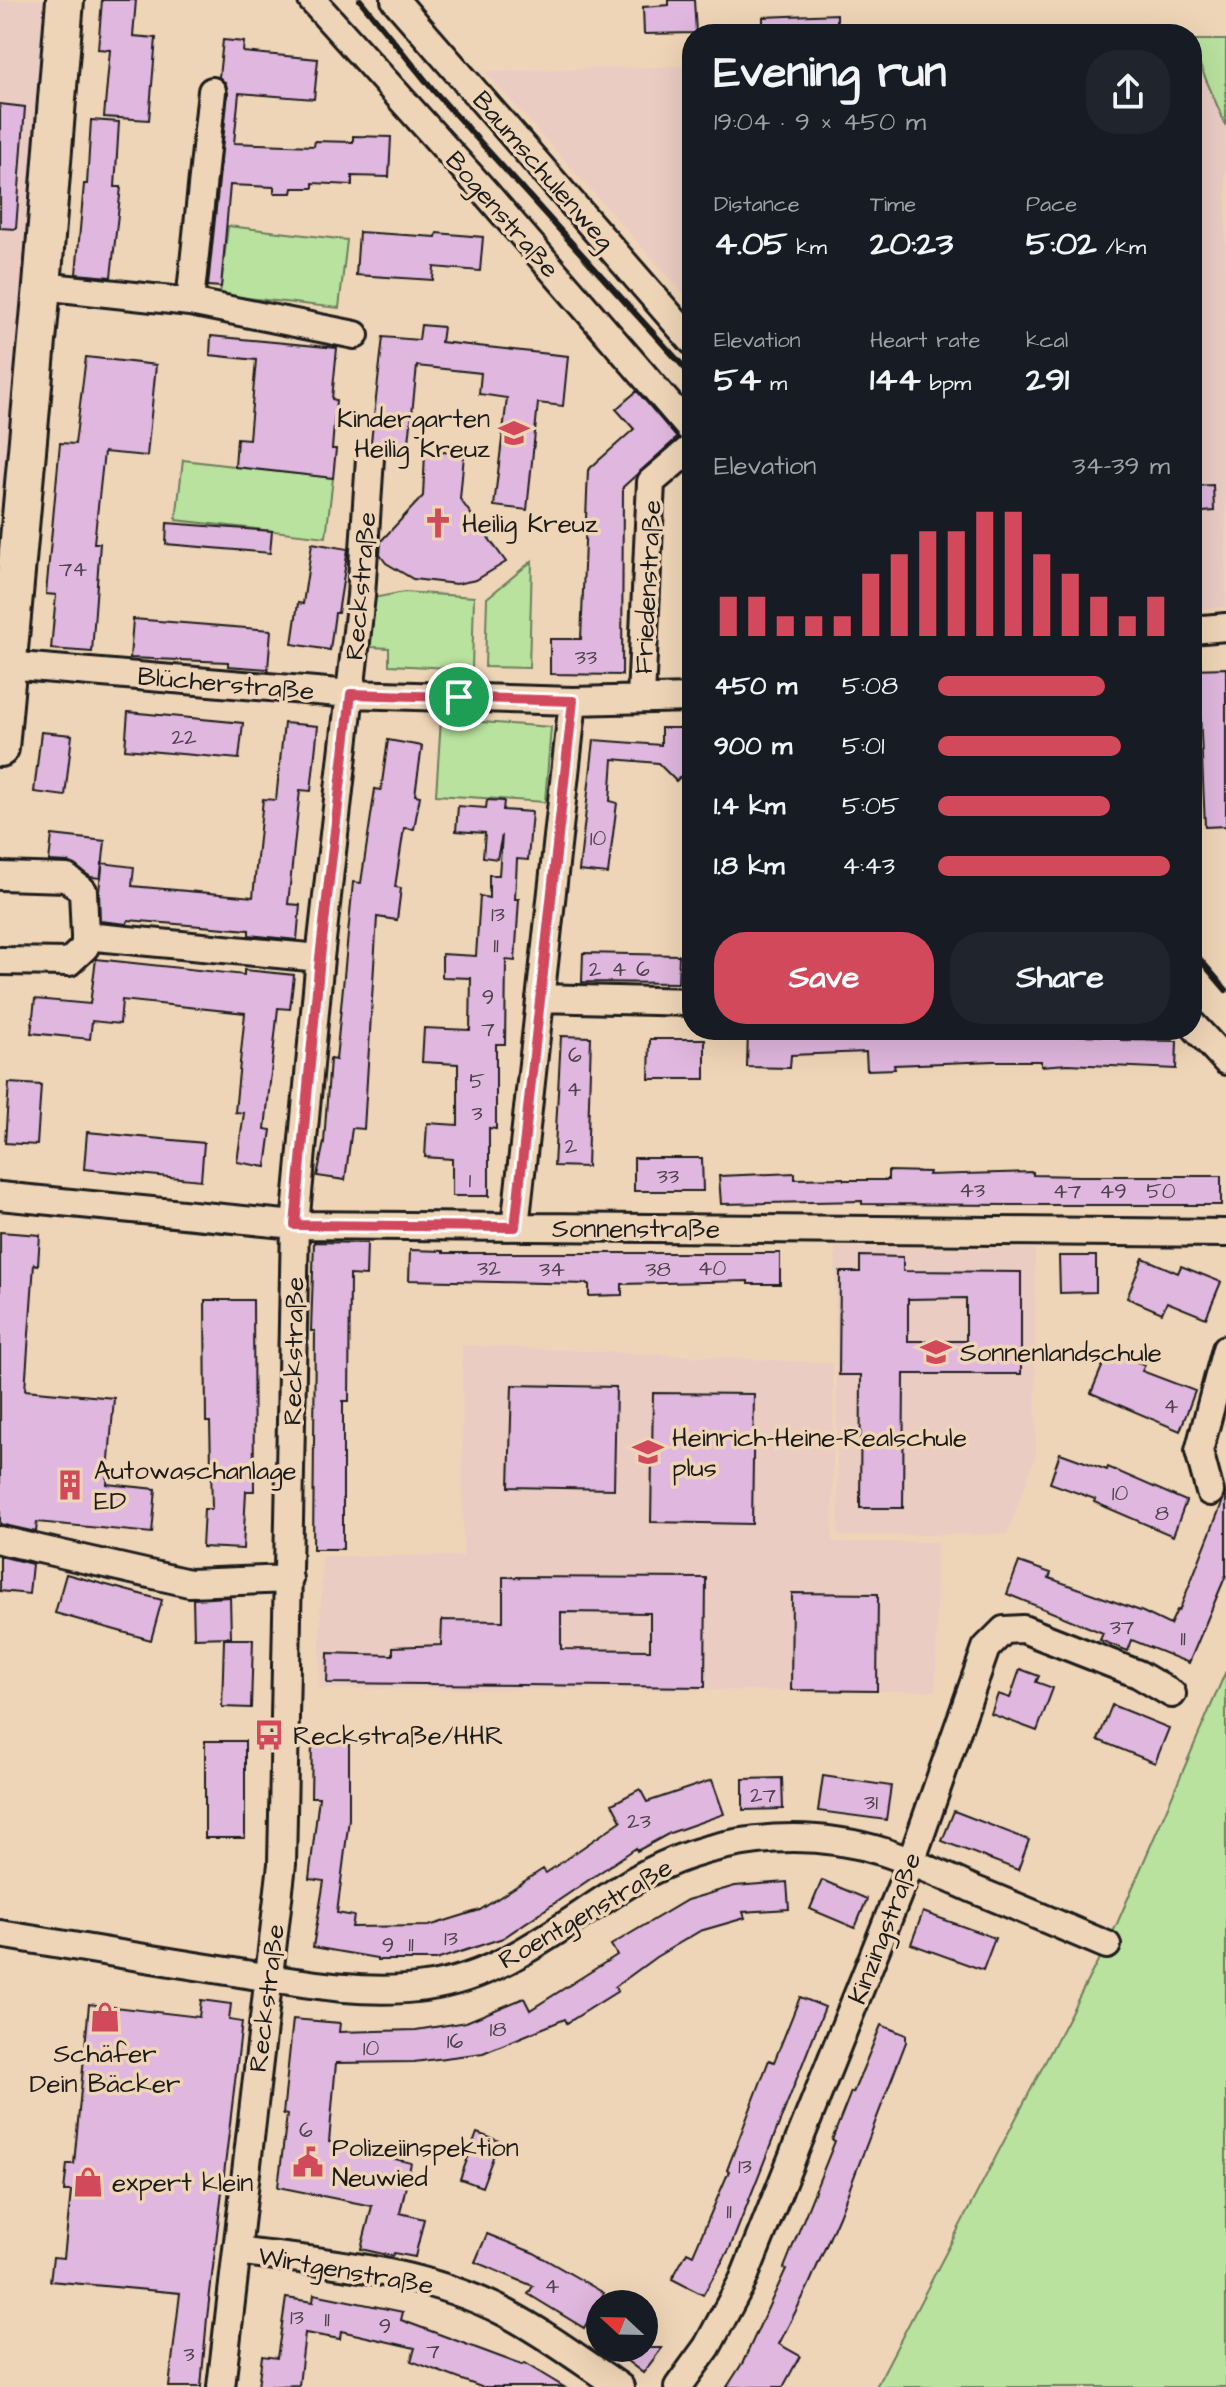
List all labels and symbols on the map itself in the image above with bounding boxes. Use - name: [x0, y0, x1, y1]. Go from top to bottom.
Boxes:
- street label: Baumschulenweg: [462, 83, 623, 259]
- street label: Bogenstraße: [436, 143, 567, 287]
- place label: Kindergarten Heilig Kreuz: [337, 401, 490, 469]
- school or university icon: Kindergarten Heilig Kreuz: [497, 416, 531, 450]
- street label: Friedenstraße: [625, 499, 671, 675]
- church icon: Heilig Kreuz: [421, 506, 455, 540]
- place label: Heilig Kreuz: [462, 506, 598, 544]
- street label: Reckstraße: [337, 510, 385, 662]
- house number: 74: [59, 554, 87, 585]
- house number: 33: [575, 642, 597, 673]
- street label: Blücherstraße: [136, 658, 316, 710]
- pin: [425, 663, 493, 731]
- house number: 22: [171, 722, 197, 753]
- house number: 10: [590, 823, 606, 854]
- house number: 13: [491, 899, 505, 930]
- house number: 11: [493, 930, 499, 961]
- house number: 2: [589, 954, 602, 985]
- house number: 4: [612, 954, 627, 985]
- house number: 6: [636, 954, 650, 985]
- house number: 9: [482, 982, 494, 1013]
- house number: 7: [481, 1014, 495, 1045]
- house number: 6: [568, 1040, 582, 1071]
- house number: 5: [469, 1066, 485, 1097]
- house number: 4: [567, 1074, 582, 1105]
- house number: 3: [471, 1098, 483, 1129]
- house number: 2: [565, 1131, 578, 1162]
- house number: 33: [657, 1161, 679, 1192]
- house number: 1: [469, 1165, 472, 1196]
- house number: 43: [959, 1175, 985, 1206]
- house number: 47: [1053, 1176, 1082, 1207]
- house number: 49: [1099, 1176, 1127, 1207]
- house number: 50: [1146, 1176, 1176, 1207]
- street label: Sonnenstraße: [552, 1211, 720, 1247]
- house number: 32: [477, 1253, 501, 1284]
- house number: 40: [698, 1253, 727, 1284]
- house number: 34: [539, 1254, 565, 1285]
- house number: 38: [645, 1254, 671, 1285]
- street label: Reckstraße: [275, 1276, 313, 1426]
- school or university icon: Sonnenlandschule: [919, 1335, 953, 1369]
- place label: Sonnenlandschule: [960, 1335, 1162, 1371]
- house number: 4: [1164, 1391, 1179, 1422]
- place label: Heinrich-Heine-Realschule plus: [672, 1420, 967, 1486]
- school or university icon: Heinrich-Heine-Realschule plus: [631, 1435, 665, 1469]
- place label: Autowaschanlage ED: [94, 1453, 297, 1519]
- building icon: Autowaschanlage ED: [53, 1468, 87, 1502]
- house number: 10: [1112, 1478, 1128, 1509]
- house number: 8: [1155, 1498, 1169, 1529]
- house number: 37: [1110, 1612, 1135, 1643]
- house number: 11: [1180, 1623, 1186, 1654]
- bus stop icon: Reckstraße/HHR: [252, 1718, 286, 1752]
- place label: Reckstraße/HHR: [293, 1718, 504, 1754]
- house number: 27: [750, 1780, 777, 1811]
- house number: 31: [864, 1787, 878, 1818]
- house number: 23: [627, 1806, 651, 1837]
- street label: Kinzingstraße: [840, 1847, 932, 2010]
- street label: Roentgenstraße: [492, 1850, 680, 1980]
- street label: Reckstraße: [240, 1922, 294, 2074]
- house number: 13: [444, 1923, 458, 1954]
- house number: 11: [408, 1929, 414, 1960]
- house number: 9: [382, 1930, 394, 1961]
- shop icon: Schäfer Dein Bäcker: [88, 2000, 122, 2034]
- house number: 18: [489, 2014, 507, 2045]
- house number: 16: [447, 2026, 464, 2057]
- house number: 10: [363, 2033, 379, 2064]
- place label: Schäfer Dein Bäcker: [30, 2036, 180, 2102]
- house number: 6: [299, 2115, 313, 2146]
- place label: Polizeiinspektion Neuwied: [332, 2130, 519, 2196]
- public building icon: Polizeiinspektion Neuwied: [291, 2145, 325, 2179]
- house number: 13: [738, 2151, 752, 2182]
- shop icon: expert klein: [71, 2165, 105, 2199]
- place label: expert klein: [112, 2165, 253, 2201]
- house number: 11: [726, 2196, 732, 2227]
- street label: Wirtgenstraße: [255, 2238, 436, 2306]
- house number: 4: [545, 2271, 560, 2302]
- north arrow: [586, 2290, 658, 2362]
- house number: 13: [290, 2302, 304, 2333]
- house number: 11: [324, 2304, 330, 2335]
- house number: 9: [379, 2311, 391, 2342]
- house number: 7: [426, 2336, 440, 2367]
- house number: 3: [183, 2339, 195, 2370]

